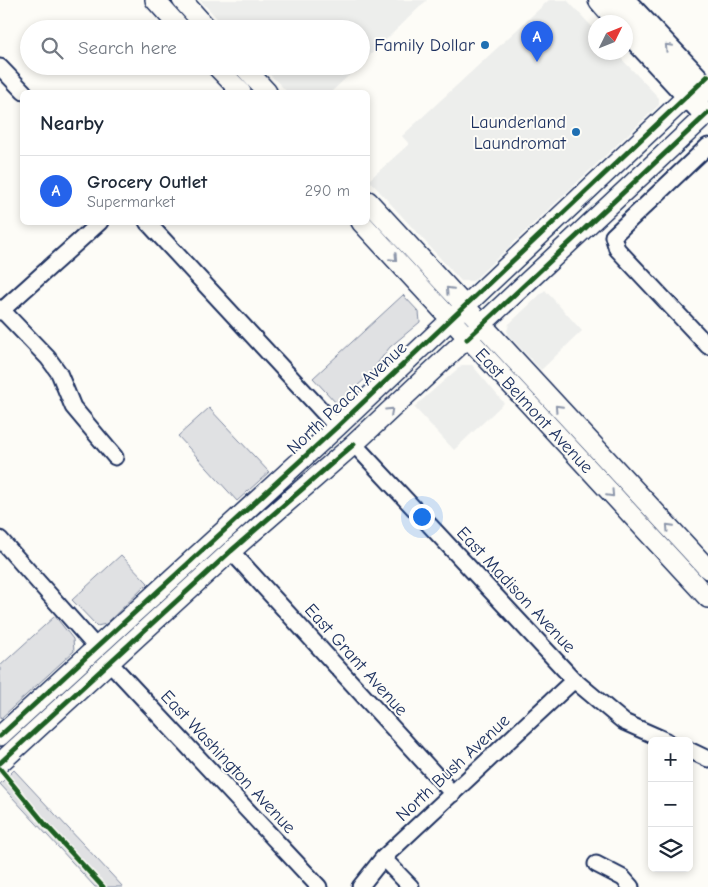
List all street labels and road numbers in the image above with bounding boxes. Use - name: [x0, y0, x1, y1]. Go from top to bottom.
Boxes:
- street label: North Peach Avenue: [283, 337, 411, 459]
- street label: East Belmont Avenue: [471, 344, 597, 478]
- street label: East Madison Avenue: [452, 523, 580, 657]
- street label: East Grant Avenue: [300, 600, 412, 720]
- street label: East Washington Avenue: [156, 686, 300, 838]
- street label: North Bush Avenue: [392, 710, 514, 826]

